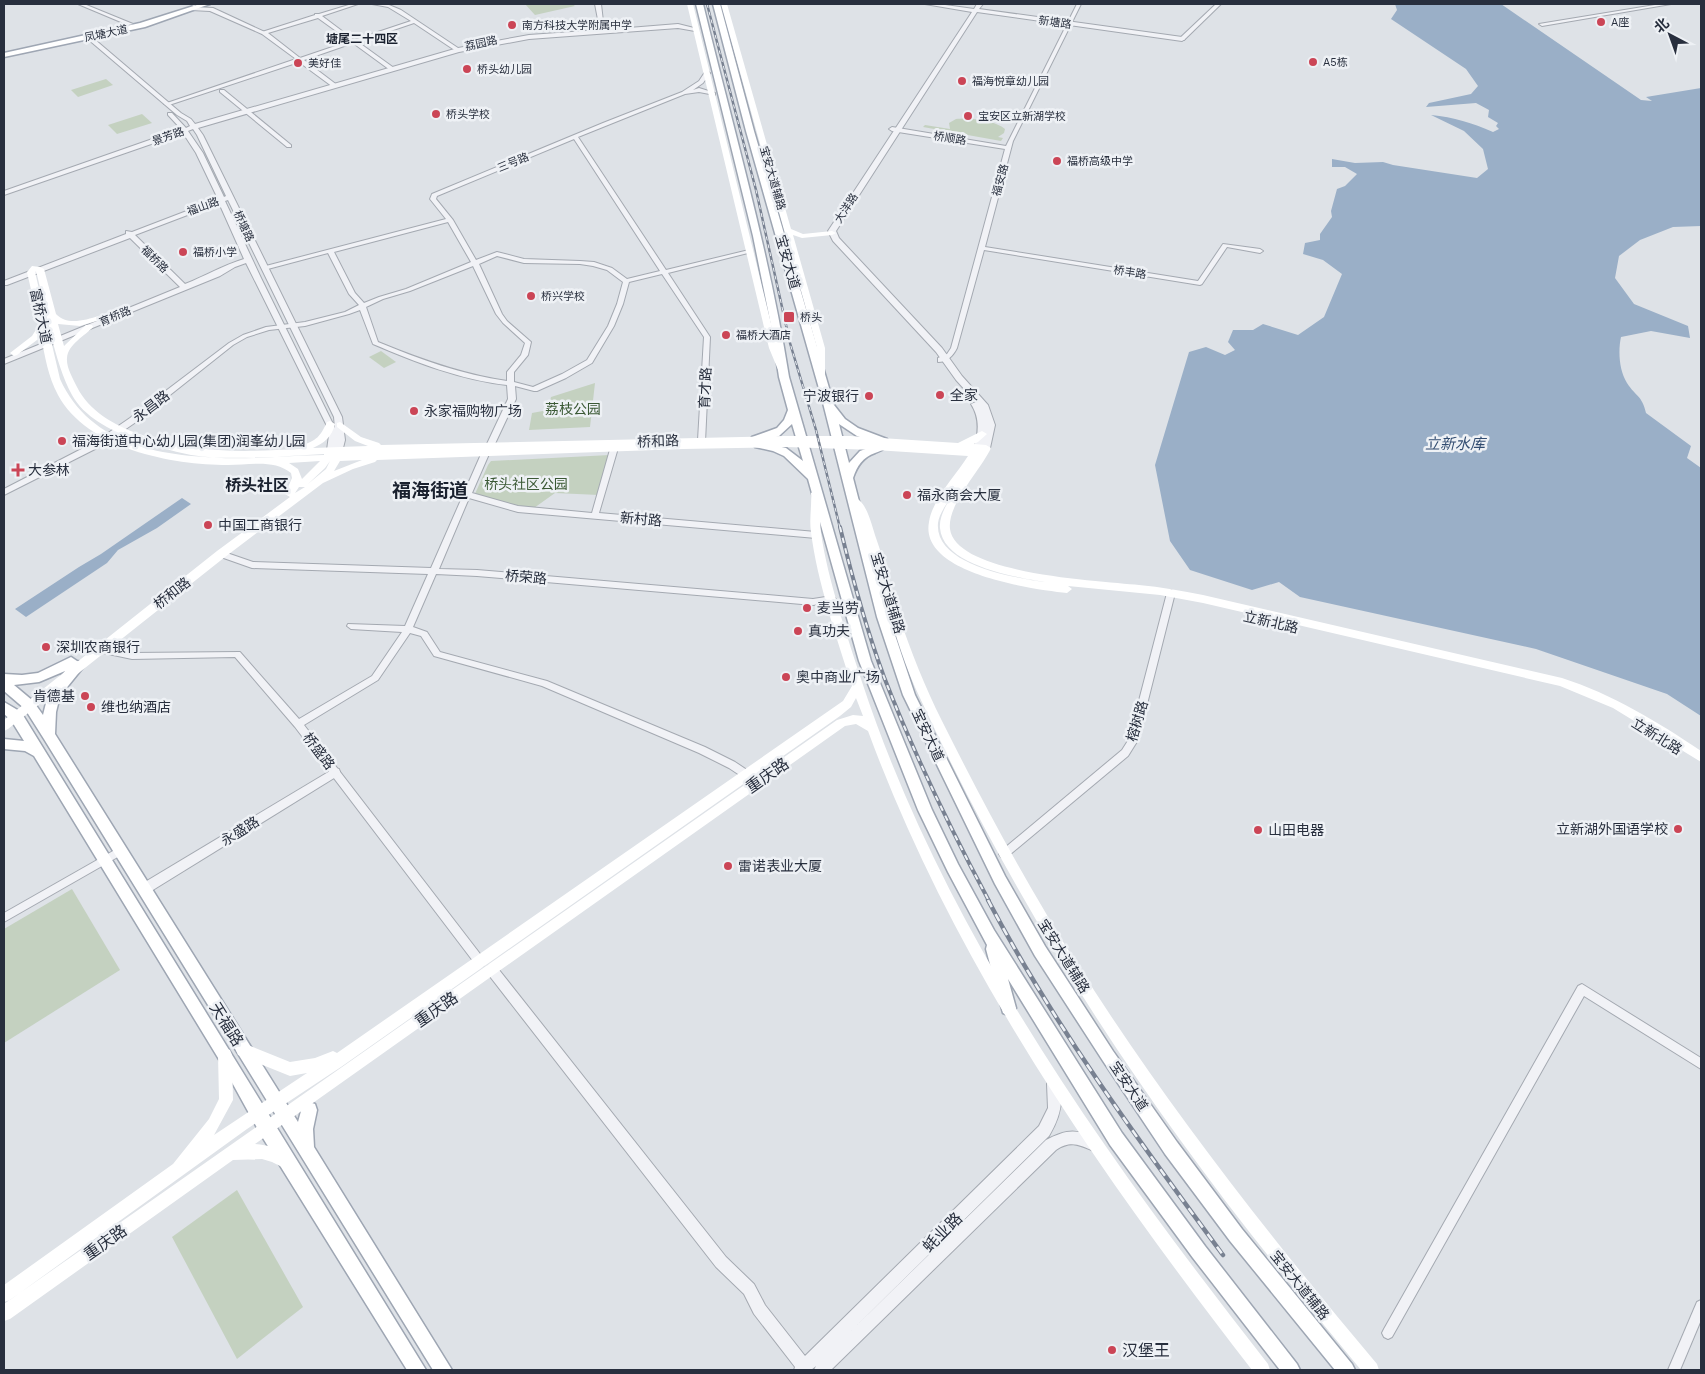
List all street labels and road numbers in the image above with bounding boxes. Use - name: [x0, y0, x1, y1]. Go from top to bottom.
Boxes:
- street label: 新塘路: [1038, 14, 1072, 31]
- street label: 凤塘大道: [83, 23, 129, 44]
- street label: 荔园路: [464, 33, 499, 54]
- street label: 景芳路: [150, 125, 186, 148]
- street label: 桥顺路: [933, 129, 967, 147]
- street label: 宝安大道辅路: [757, 145, 788, 212]
- street label: 三号路: [495, 150, 531, 175]
- street label: 福安路: [990, 163, 1011, 198]
- street label: 大洋路: [832, 191, 861, 226]
- street label: 福山路: [185, 195, 221, 218]
- street label: 桥塘路: [231, 209, 256, 244]
- street label: 宝安大道: [773, 233, 803, 291]
- street label: 福桥路: [138, 243, 171, 276]
- street label: 桥丰路: [1113, 263, 1147, 281]
- street label: 富桥大道: [27, 287, 55, 345]
- street label: 育桥路: [97, 304, 133, 329]
- street label: 育才路: [696, 367, 714, 409]
- street label: 永昌路: [129, 387, 173, 425]
- street label: 桥和路: [637, 432, 679, 450]
- street label: 新村路: [619, 509, 663, 529]
- street label: 宝安大道辅路: [868, 550, 908, 636]
- street label: 桥荣路: [504, 567, 548, 587]
- street label: 桥和路: [151, 574, 193, 612]
- street label: 立新北路: [1242, 608, 1300, 636]
- street label: 榕树路: [1123, 699, 1151, 743]
- street label: 宝安大道: [909, 706, 947, 764]
- street label: 立新北路: [1629, 714, 1685, 758]
- street label: 桥盛路: [300, 729, 338, 773]
- street label: 重庆路: [742, 754, 792, 797]
- street label: 永盛路: [218, 813, 262, 849]
- street label: 宝安大道辅路: [1035, 916, 1093, 996]
- street label: 重庆路: [411, 988, 461, 1031]
- street label: 天福路: [206, 999, 247, 1050]
- street label: 宝安大道: [1107, 1058, 1151, 1114]
- street label: 蚝业路: [919, 1209, 966, 1256]
- street label: 重庆路: [80, 1221, 130, 1264]
- street label: 宝安大道辅路: [1267, 1247, 1333, 1323]

